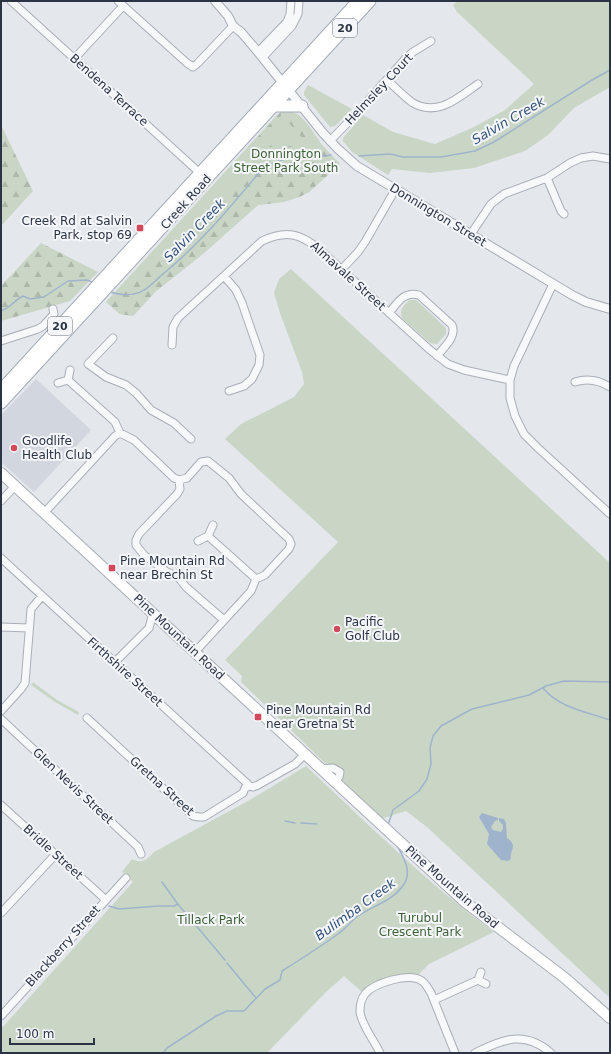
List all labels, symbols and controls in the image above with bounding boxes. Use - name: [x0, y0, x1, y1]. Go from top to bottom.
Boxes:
- road number: 20: [333, 19, 357, 37]
- street label: Helmsley Court: [342, 50, 416, 128]
- street label: Bendena Terrace: [67, 51, 151, 129]
- water label: Salvin Creek: [469, 93, 548, 147]
- park label: Donnington Street Park South: [234, 147, 338, 175]
- street label: Creek Road: [158, 172, 214, 232]
- street label: Donnington Street: [387, 181, 489, 250]
- water label: Salvin Creek: [161, 196, 228, 265]
- place label: Creek Rd at Salvin Park, stop 69: [21, 214, 132, 242]
- marker: Creek Rd at Salvin Park, stop 69: [135, 223, 145, 233]
- street label: Almavale Street: [308, 239, 389, 314]
- road number: 20: [48, 317, 72, 335]
- place label: Goodlife Health Club: [22, 434, 92, 462]
- marker: Goodlife Health Club: [9, 443, 19, 453]
- place label: Pine Mountain Rd near Brechin St: [120, 554, 225, 582]
- marker: Pine Mountain Rd near Brechin St: [107, 563, 117, 573]
- street label: Pine Mountain Road: [131, 591, 227, 683]
- place label: Pacific Golf Club: [345, 615, 400, 643]
- marker: Pacific Golf Club: [332, 624, 342, 634]
- street label: Firthshire Street: [85, 635, 166, 710]
- place label: Pine Mountain Rd near Gretna St: [266, 703, 371, 731]
- marker: Pine Mountain Rd near Gretna St: [253, 712, 263, 722]
- street label: Glen Nevis Street: [30, 745, 116, 827]
- street label: Gretna Street: [127, 754, 197, 819]
- street label: Bridle Street: [20, 822, 86, 883]
- street label: Pine Mountain Road: [403, 843, 501, 931]
- water label: Bulimba Creek: [312, 875, 399, 943]
- street label: Blackberry Street: [23, 902, 103, 990]
- park label: Turubul Crescent Park: [379, 911, 461, 939]
- park label: Tillack Park: [176, 913, 245, 927]
- scale bar: [10, 1020, 94, 1046]
- text: 100 m: [16, 1027, 54, 1041]

